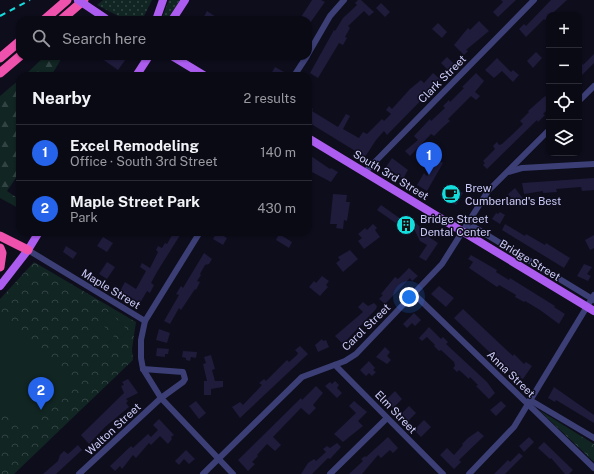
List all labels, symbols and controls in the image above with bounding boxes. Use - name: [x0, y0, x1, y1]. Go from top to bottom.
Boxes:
- map controls: [546, 12, 582, 156]
- button: +: [546, 12, 582, 48]
- search box: [16, 16, 312, 60]
- icon: search: [30, 27, 52, 49]
- text: Search here: [62, 30, 146, 47]
- button: −: [546, 48, 582, 84]
- street label: Clark Street: [416, 53, 468, 105]
- button: locate: [546, 84, 582, 120]
- text: Nearby: [32, 88, 91, 108]
- text: 2 results: [244, 91, 296, 106]
- button: layers: [546, 120, 582, 156]
- text: Excel Remodeling: [70, 137, 199, 154]
- pin: 1: [416, 142, 442, 175]
- text: 1: [42, 145, 48, 160]
- text: 140 m: [260, 145, 296, 160]
- street label: South 3rd Street: [351, 148, 431, 202]
- text: Office · South 3rd Street: [70, 154, 218, 169]
- place label: Brew Cumberland's Best: [465, 182, 561, 207]
- cafe icon: Brew Cumberland's Best: [440, 183, 462, 205]
- text: Maple Street Park: [70, 193, 200, 210]
- text: 2: [41, 201, 49, 216]
- text: 430 m: [257, 201, 296, 216]
- text: Park: [70, 210, 98, 225]
- place label: Bridge Street Dental Center: [420, 213, 491, 238]
- building icon: Bridge Street Dental Center: [395, 214, 417, 236]
- street label: Bridge Street: [498, 237, 562, 283]
- street label: Maple Street: [79, 267, 143, 311]
- your location: [399, 287, 419, 307]
- street label: Carol Street: [339, 301, 393, 353]
- street label: Anna Street: [485, 348, 537, 400]
- pin: 2: [28, 377, 54, 410]
- street label: Elm Street: [373, 388, 419, 436]
- street label: Walton Street: [83, 401, 143, 457]

